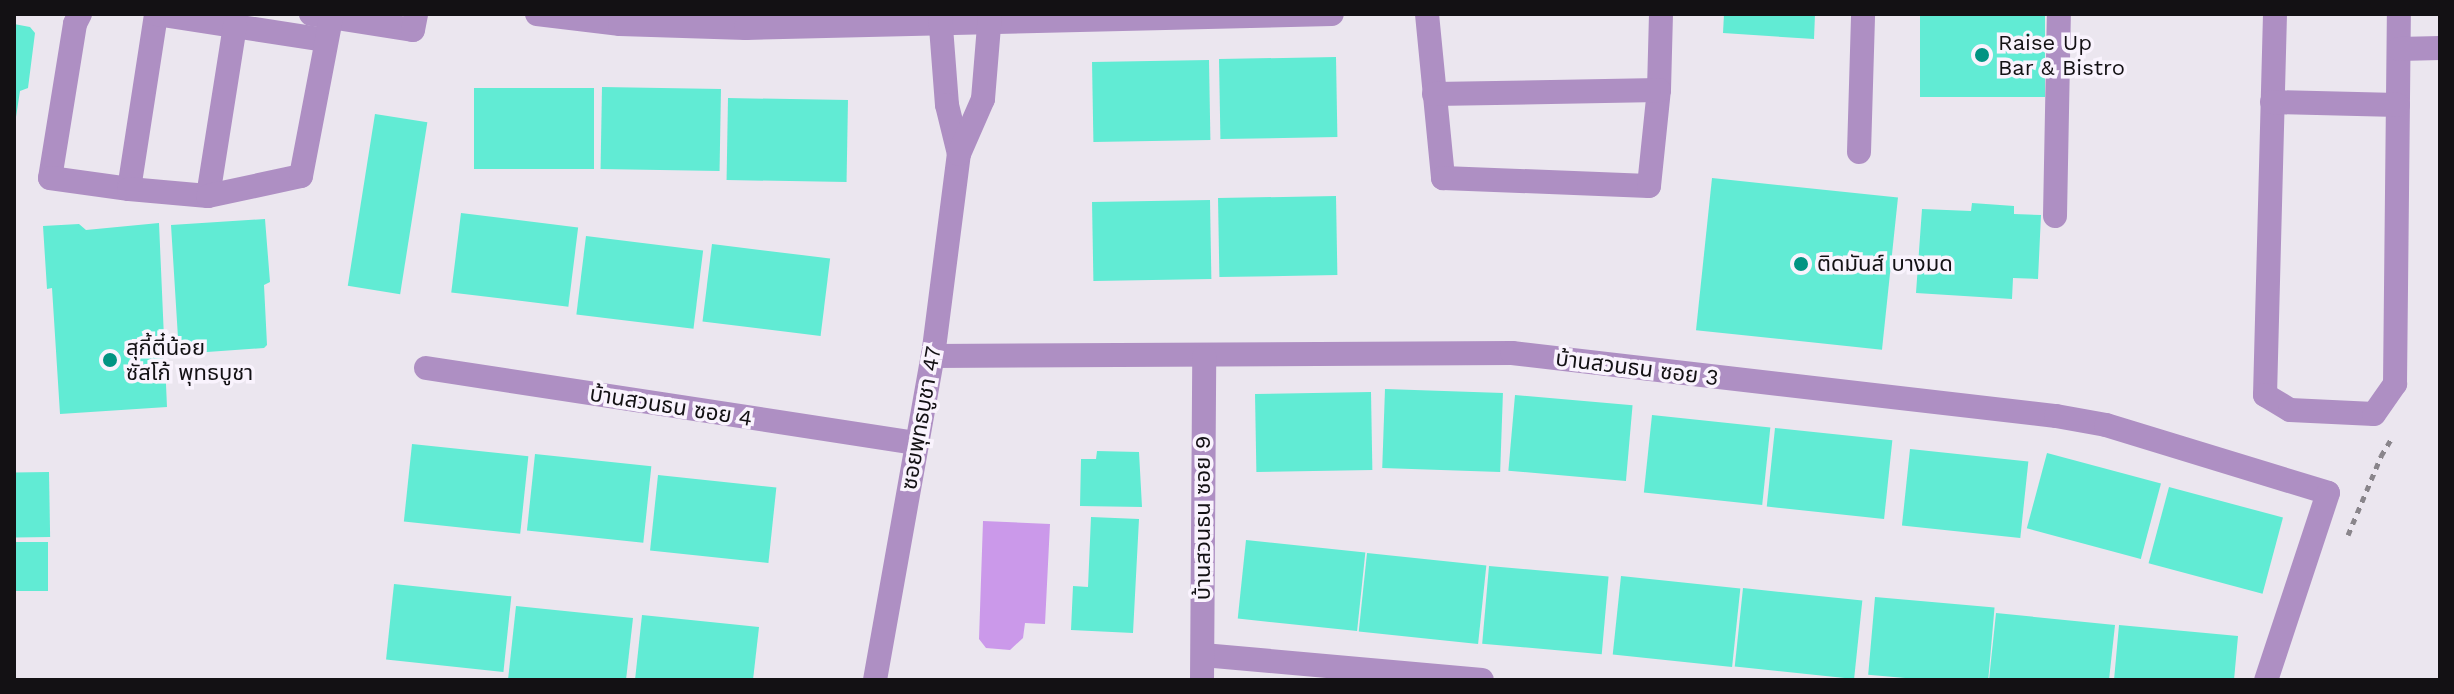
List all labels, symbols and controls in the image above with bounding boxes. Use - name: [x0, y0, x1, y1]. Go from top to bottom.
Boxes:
- place label: Raise Up Bar & Bistro: [1998, 29, 2125, 80]
- marker: Raise Up Bar & Bistro: [1973, 46, 1991, 64]
- place label: ติดมันส์ บางมด: [1817, 251, 1953, 277]
- marker: ติดมันส์ บางมด: [1792, 255, 1810, 273]
- place label: สุกี้ตี๋น้อย ซัสโก้ พุทธบูชา: [126, 334, 253, 386]
- street label: ซอยพุทธบูชา 47: [895, 344, 947, 492]
- street label: บ้านสวนธน ซอย 3: [1554, 345, 1720, 391]
- marker: สุกี้ตี๋น้อย ซัสโก้ พุทธบูชา: [101, 351, 119, 369]
- street label: บ้านสวนธน ซอย 4: [588, 380, 754, 432]
- street label: บ้านสวนธน ซอย 9: [1190, 436, 1216, 600]

